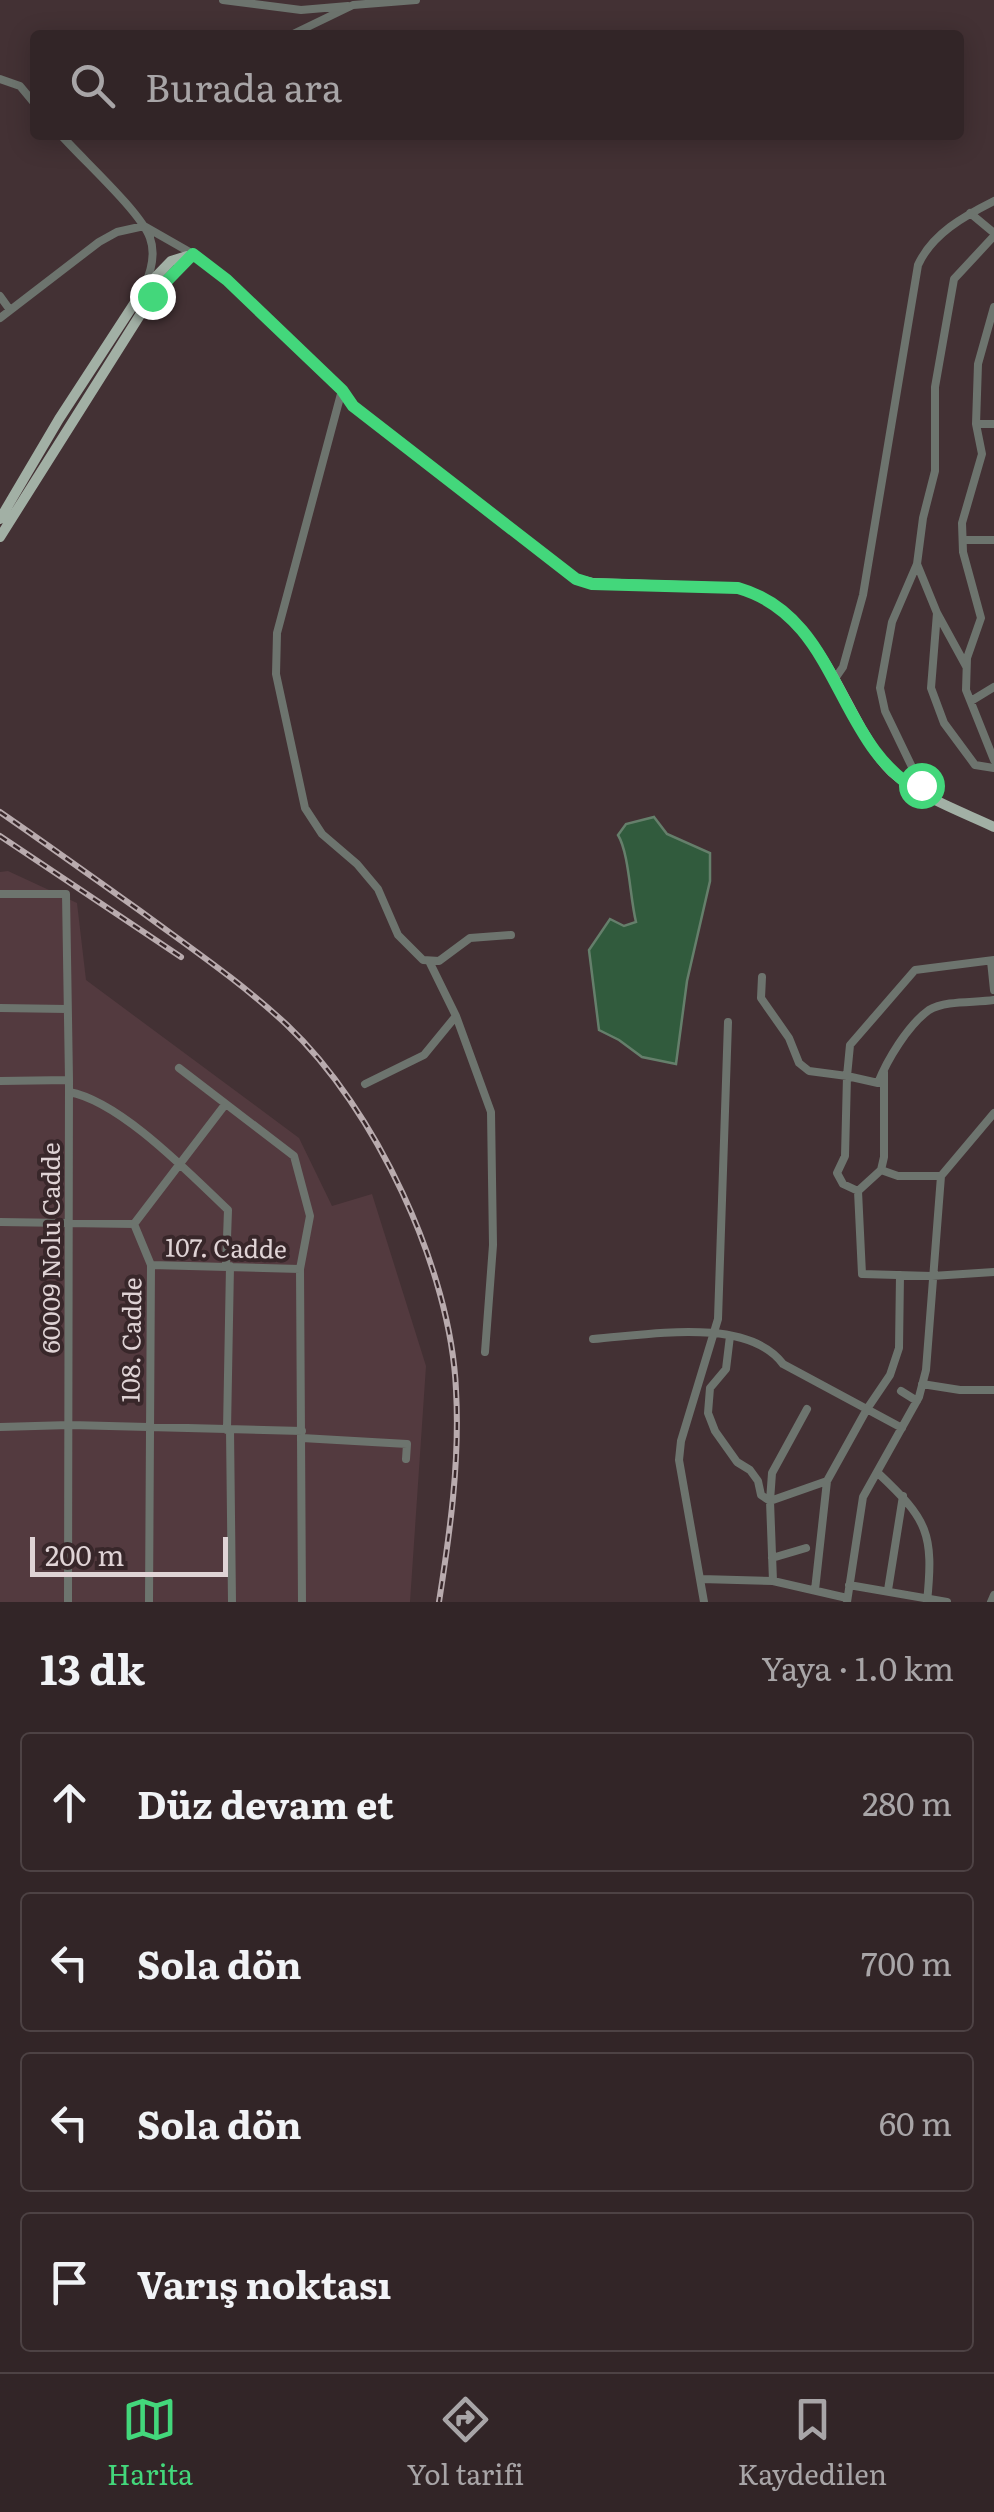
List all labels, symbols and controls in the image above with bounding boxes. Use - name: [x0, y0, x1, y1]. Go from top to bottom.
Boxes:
- search box: [30, 30, 964, 140]
- text: Burada ara: [145, 57, 342, 114]
- icon: search: [65, 58, 120, 113]
- route end: [130, 274, 176, 320]
- route start: [899, 763, 945, 809]
- street label: 60009 Nolu Cadde: [31, 1142, 68, 1354]
- street label: 107. Cadde: [165, 1227, 287, 1267]
- street label: 108. Cadde: [110, 1277, 150, 1403]
- scale bar: [30, 1532, 228, 1576]
- text: 200 m: [45, 1533, 124, 1575]
- text: 13 dk: [40, 1636, 145, 1698]
- text: Yaya · 1.0 km: [761, 1643, 954, 1691]
- text: Düz devam et: [137, 1774, 394, 1831]
- icon: ahead: [42, 1775, 97, 1830]
- text: 280 m: [862, 1778, 952, 1826]
- text: Sola dön: [137, 1934, 302, 1991]
- icon: left: [42, 1935, 97, 1990]
- text: 700 m: [861, 1938, 952, 1986]
- text: Sola dön: [137, 2094, 302, 2151]
- icon: left: [42, 2095, 97, 2150]
- text: 60 m: [879, 2098, 952, 2146]
- text: Varış noktası: [137, 2254, 392, 2311]
- icon: arrive: [42, 2255, 97, 2310]
- tab: Harita: [107, 2392, 193, 2494]
- tab: Yol tarifi: [407, 2392, 524, 2494]
- tab: Kaydedilen: [738, 2392, 887, 2494]

